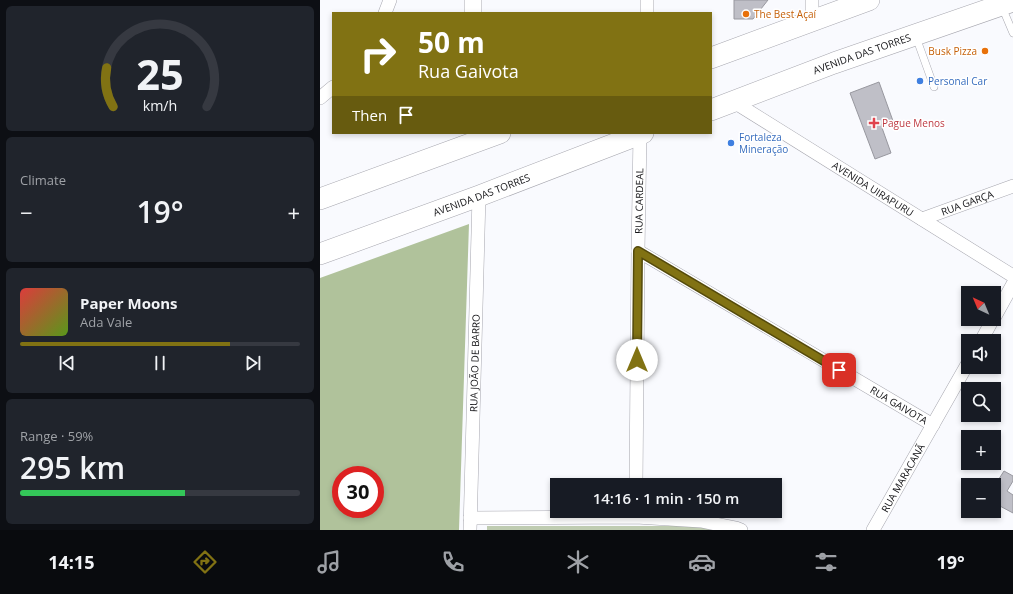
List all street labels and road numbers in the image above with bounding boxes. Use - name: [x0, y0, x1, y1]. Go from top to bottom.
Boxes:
- street label: AVENIDA DAS TORRES: [811, 30, 913, 77]
- street label: AVENIDA UIRAPURU: [830, 158, 917, 220]
- street label: RUA CARDEAL: [631, 168, 646, 234]
- street label: AVENIDA DAS TORRES: [431, 170, 532, 219]
- street label: RUA GARÇA: [939, 186, 996, 219]
- street label: RUA JOÃO DE BARRO: [466, 314, 483, 412]
- street label: RUA GAIVOTA: [868, 383, 931, 428]
- street label: RUA MARACANÃ: [878, 440, 928, 515]

